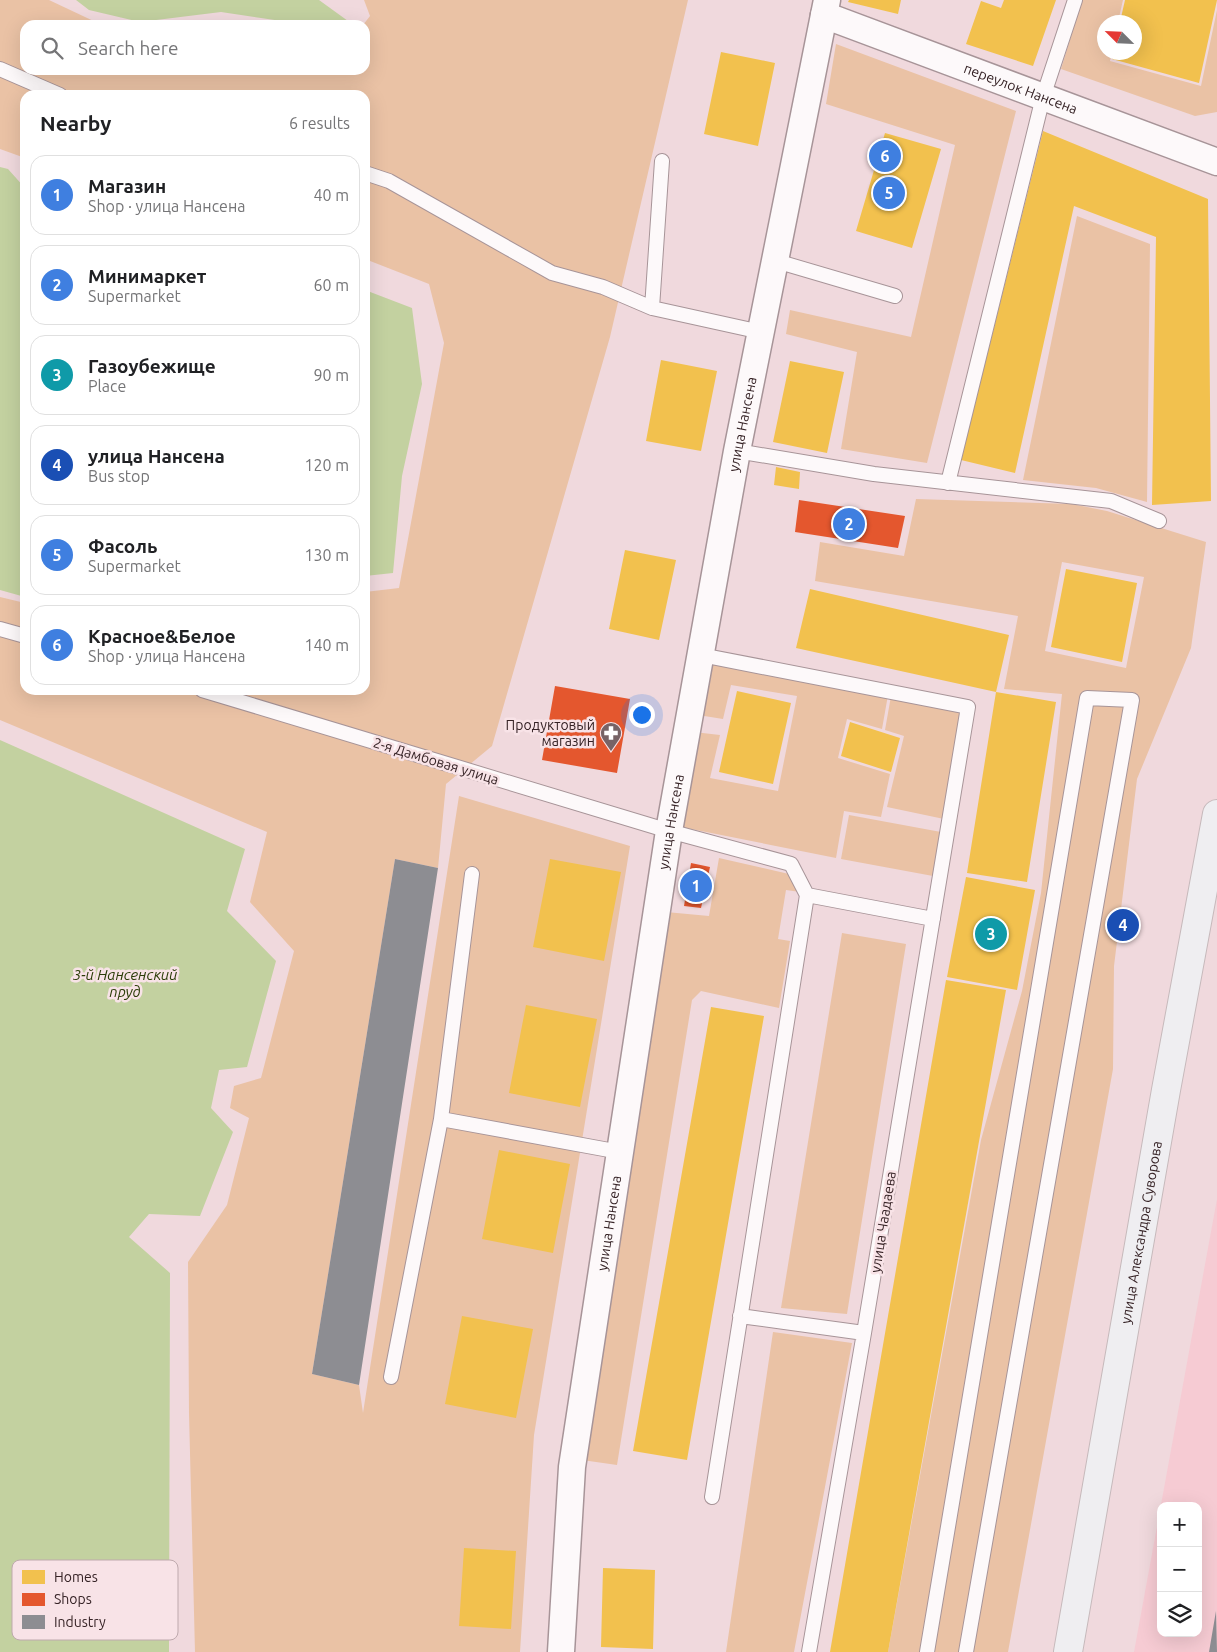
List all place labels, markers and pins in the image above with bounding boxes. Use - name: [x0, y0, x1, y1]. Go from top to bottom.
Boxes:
- pin: 6: [869, 137, 901, 175]
- pin: 5: [873, 174, 905, 212]
- pin: 2: [833, 505, 865, 543]
- place label: Продуктовый магазин: [506, 717, 595, 749]
- pharmacy icon: Продуктовый магазин: [599, 721, 623, 752]
- pin: 1: [680, 867, 712, 905]
- pin: 4: [1107, 906, 1139, 944]
- pin: 3: [975, 915, 1007, 953]

